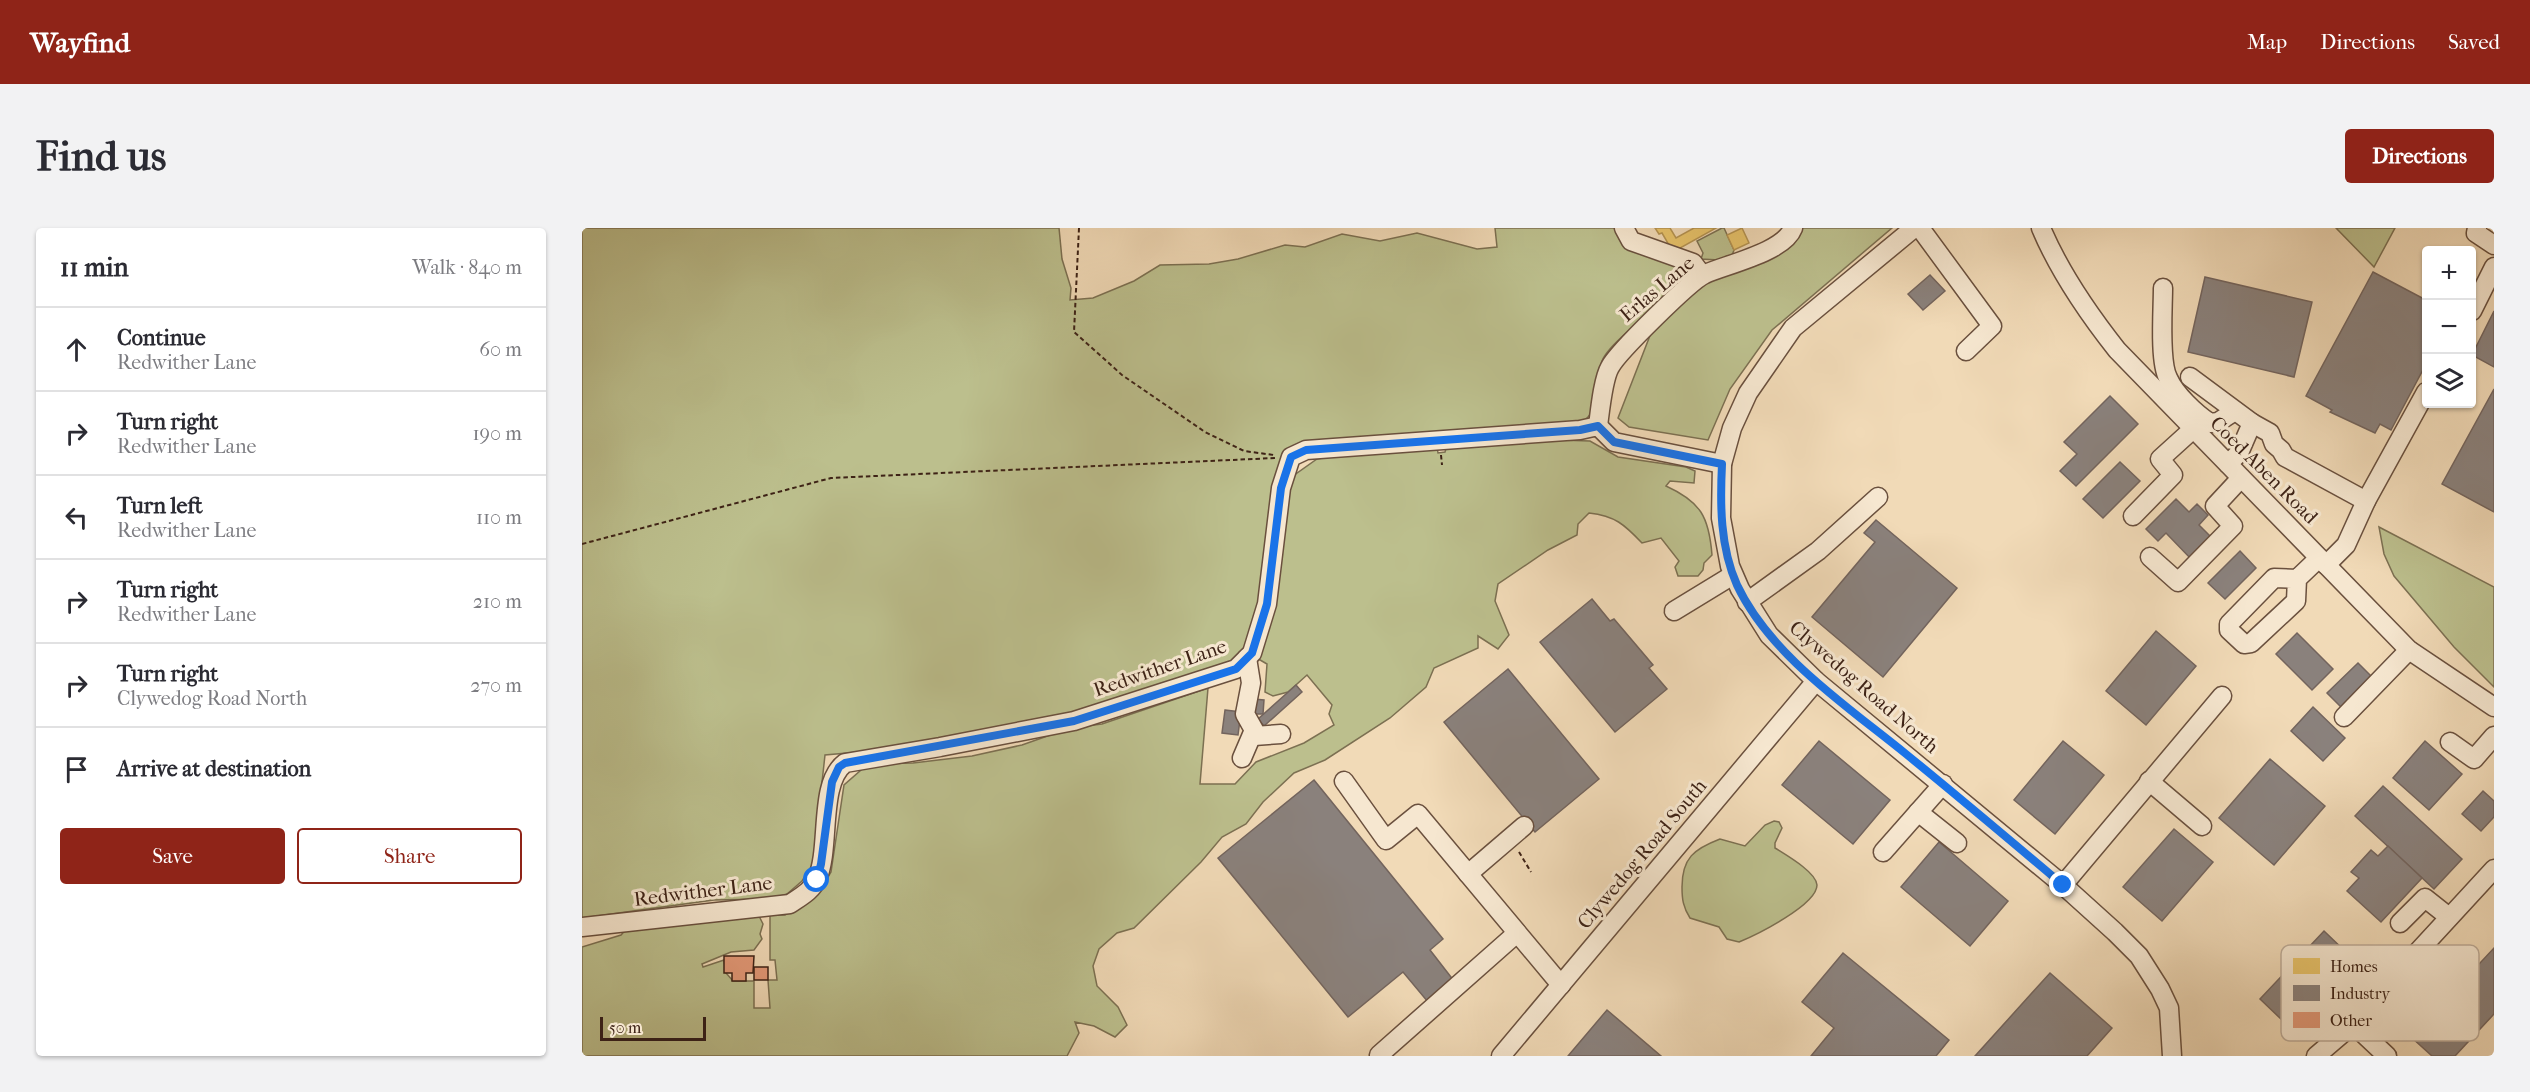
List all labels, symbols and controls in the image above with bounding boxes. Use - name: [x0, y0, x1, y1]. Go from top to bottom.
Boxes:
- text: Wayfind: [30, 26, 130, 59]
- text: Map: [2247, 30, 2287, 54]
- text: Directions: [2320, 30, 2415, 54]
- text: Saved: [2448, 30, 2500, 54]
- button: Directions: [2345, 129, 2494, 183]
- text: Find us: [36, 132, 166, 181]
- map controls: [2422, 246, 2476, 408]
- button: +: [2422, 246, 2476, 300]
- street label: Erlas Lane: [1615, 251, 1699, 327]
- text: 11 min: [60, 252, 129, 283]
- text: Walk · 840 m: [412, 256, 522, 279]
- button: −: [2422, 300, 2476, 354]
- text: Continue: [117, 325, 206, 351]
- icon: ahead: [60, 333, 93, 366]
- text: 60 m: [479, 338, 522, 361]
- text: Redwither Lane: [117, 351, 256, 374]
- button: layers: [2422, 354, 2476, 408]
- text: Turn right: [117, 409, 218, 435]
- street label: Coed Aben Road: [2206, 412, 2323, 529]
- icon: right: [60, 417, 93, 450]
- text: 190 m: [472, 422, 522, 445]
- text: Redwither Lane: [117, 435, 256, 458]
- text: Turn left: [117, 493, 203, 519]
- icon: left: [60, 501, 93, 534]
- text: 110 m: [476, 506, 522, 529]
- text: Redwither Lane: [117, 519, 256, 542]
- text: Turn right: [117, 577, 218, 603]
- icon: right: [60, 585, 93, 618]
- text: 210 m: [473, 590, 522, 613]
- text: Redwither Lane: [117, 603, 256, 626]
- street label: Clywedog Road North: [1785, 616, 1944, 759]
- street label: Redwither Lane: [1090, 634, 1230, 702]
- text: Turn right: [117, 661, 218, 687]
- icon: right: [60, 669, 93, 702]
- text: 270 m: [470, 674, 522, 697]
- text: Clywedog Road North: [117, 687, 307, 710]
- icon: arrive: [60, 753, 93, 786]
- text: Arrive at destination: [117, 756, 311, 782]
- street label: Clywedog Road South: [1573, 774, 1712, 934]
- button: Save: [60, 828, 285, 884]
- button: Share: [297, 828, 522, 884]
- route start: [803, 866, 829, 892]
- street label: Redwither Lane: [632, 871, 774, 911]
- route end: [2049, 871, 2075, 897]
- legend: [2281, 945, 2479, 1041]
- text: Homes: [2330, 957, 2378, 976]
- text: Industry: [2330, 984, 2391, 1003]
- text: Other: [2330, 1011, 2372, 1030]
- scale bar: [600, 1014, 706, 1042]
- text: 50 m: [609, 1018, 641, 1037]

